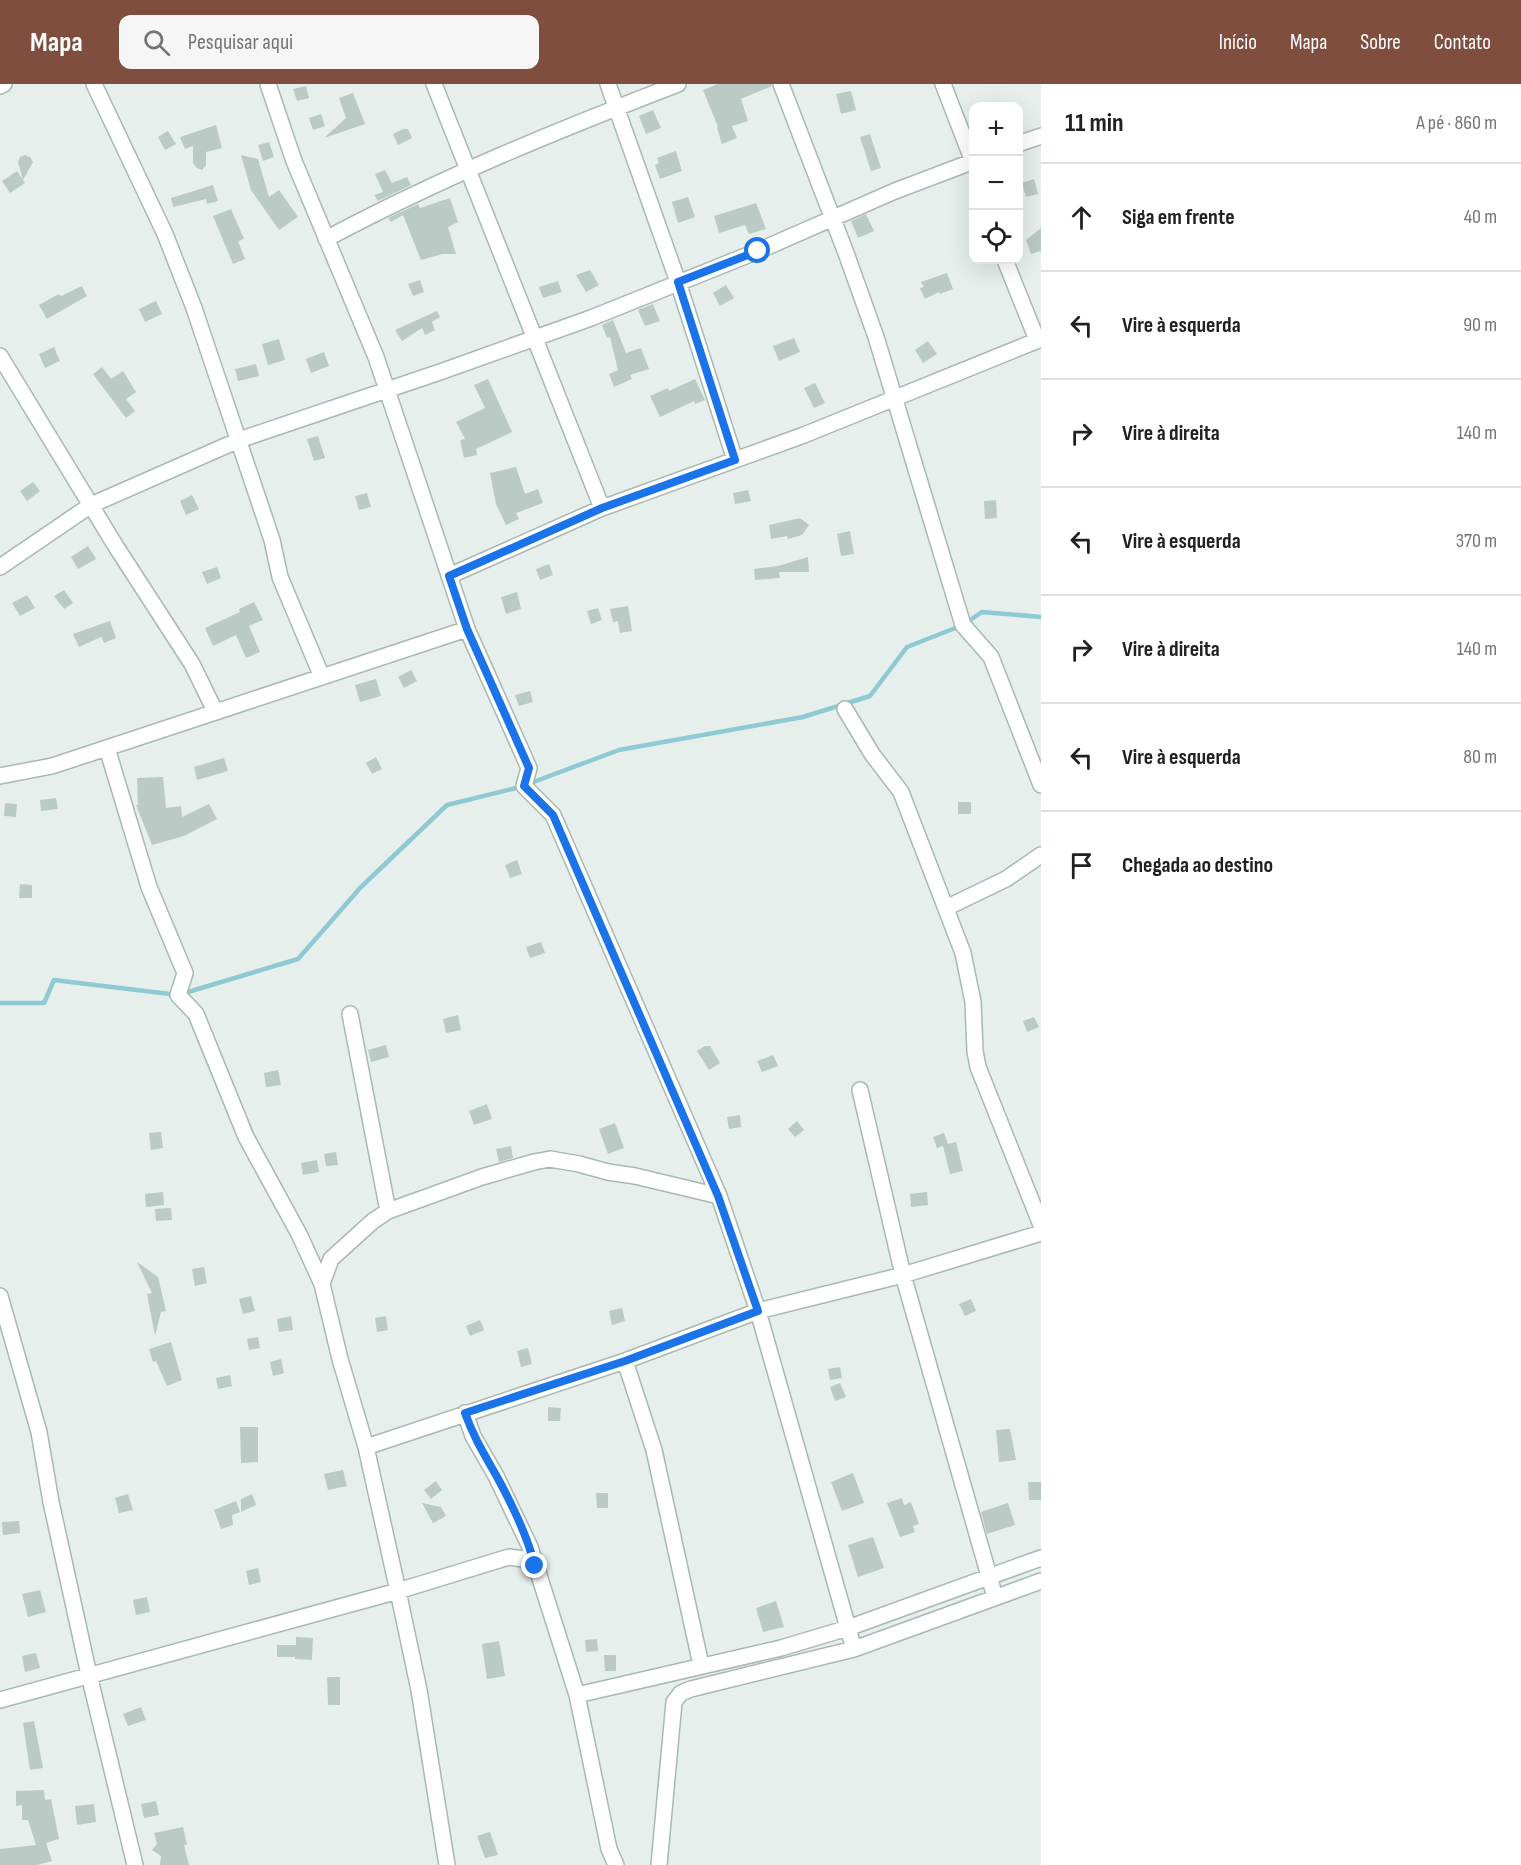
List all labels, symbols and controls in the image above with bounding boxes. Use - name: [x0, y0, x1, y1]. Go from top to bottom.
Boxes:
- search box: [119, 15, 539, 69]
- text: Mapa: [30, 26, 83, 59]
- icon: search: [140, 26, 173, 59]
- text: Pesquisar aqui: [188, 29, 293, 56]
- text: Início: [1219, 30, 1257, 55]
- text: Mapa: [1290, 30, 1327, 55]
- text: Sobre: [1360, 30, 1401, 55]
- text: Contato: [1434, 30, 1491, 55]
- map controls: [969, 102, 1023, 264]
- button: +: [969, 102, 1023, 156]
- text: 11 min: [1065, 108, 1124, 139]
- text: A pé · 860 m: [1416, 111, 1497, 135]
- button: −: [969, 156, 1023, 210]
- icon: ahead: [1065, 201, 1098, 234]
- text: Siga em frente: [1122, 204, 1235, 231]
- text: 40 m: [1464, 205, 1497, 229]
- button: locate: [969, 210, 1023, 264]
- route start: [744, 237, 770, 263]
- icon: left: [1065, 309, 1098, 342]
- text: Vire à esquerda: [1122, 312, 1241, 339]
- text: 90 m: [1463, 313, 1497, 337]
- icon: right: [1065, 417, 1098, 450]
- text: Vire à direita: [1122, 420, 1220, 447]
- text: 140 m: [1457, 421, 1497, 445]
- icon: left: [1065, 525, 1098, 558]
- text: Vire à esquerda: [1122, 528, 1241, 555]
- text: 370 m: [1456, 529, 1497, 553]
- icon: right: [1065, 633, 1098, 666]
- text: Vire à direita: [1122, 636, 1220, 663]
- text: 140 m: [1457, 637, 1497, 661]
- icon: left: [1065, 741, 1098, 774]
- text: Vire à esquerda: [1122, 744, 1241, 771]
- text: 80 m: [1463, 745, 1497, 769]
- icon: arrive: [1065, 849, 1098, 882]
- text: Chegada ao destino: [1122, 852, 1273, 879]
- route end: [521, 1552, 547, 1578]

